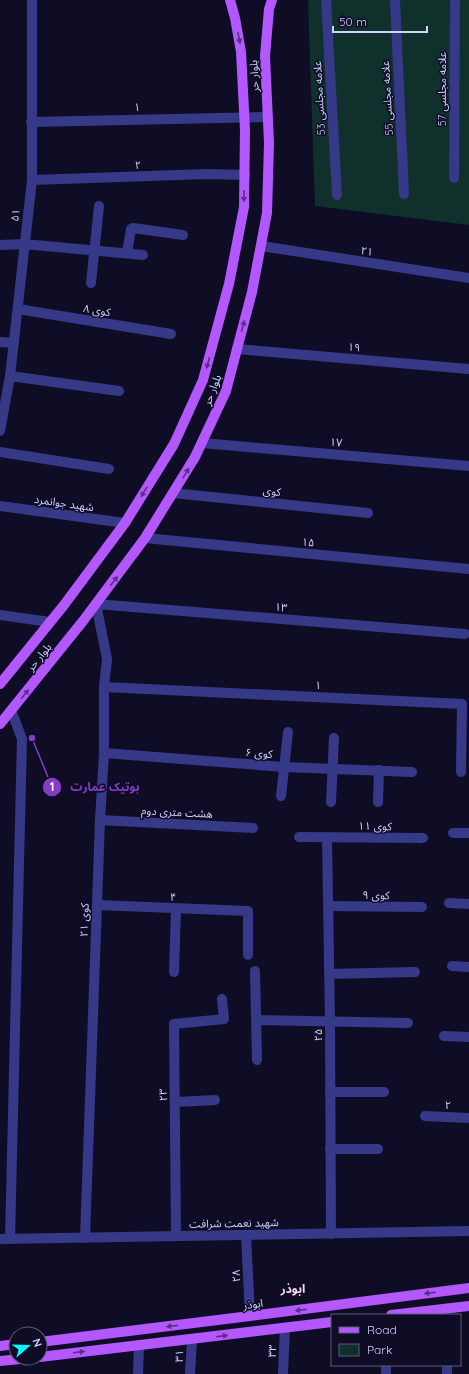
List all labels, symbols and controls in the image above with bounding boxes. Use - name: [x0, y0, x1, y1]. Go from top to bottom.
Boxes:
- scale bar: [333, 8, 427, 34]
- text: 50 m: [339, 14, 367, 29]
- one-way arrow: [236, 32, 242, 44]
- street label: علامه مجلسی 57: [435, 51, 449, 126]
- street label: بلوار حر: [246, 60, 262, 93]
- street label: علامه مجلسی 53: [310, 60, 328, 136]
- street label: علامه مجلسی 55: [378, 60, 396, 136]
- street label: ۱: [134, 100, 140, 114]
- street label: ۲: [135, 158, 141, 172]
- one-way arrow: [241, 190, 247, 203]
- street label: ۵۱: [7, 208, 23, 222]
- street label: ۲۱: [360, 243, 374, 259]
- street label: کوی ۸: [82, 301, 112, 319]
- one-way arrow: [240, 320, 246, 332]
- street label: ۱۹: [347, 339, 361, 355]
- one-way arrow: [205, 358, 211, 370]
- street label: بلوار حر: [199, 373, 224, 408]
- street label: ۱۷: [329, 434, 344, 450]
- one-way arrow: [182, 467, 189, 479]
- street label: کوی: [262, 483, 282, 499]
- one-way arrow: [141, 486, 148, 498]
- street label: شهید جوانمرد: [33, 492, 95, 514]
- street label: ۱۵: [301, 534, 315, 550]
- one-way arrow: [109, 575, 118, 586]
- street label: ۱۳: [274, 599, 288, 615]
- street label: بلوار حر: [23, 640, 55, 675]
- street label: ۱: [314, 678, 322, 692]
- one-way arrow: [20, 688, 29, 699]
- street label: کوی ۶: [245, 745, 274, 761]
- callout: بوتیک عمارت: [42, 775, 148, 799]
- text: 1: [50, 779, 54, 794]
- text: بوتیک عمارت: [70, 779, 140, 794]
- street label: هشت متری دوم: [141, 803, 213, 822]
- street label: کوی ۱۱: [358, 819, 392, 833]
- street label: کوی ۹: [362, 888, 390, 902]
- street label: ۴: [169, 890, 177, 904]
- street label: کوی ۲۱: [76, 902, 92, 937]
- street label: ۲۵: [311, 1029, 325, 1041]
- street label: ۲۳: [156, 1089, 170, 1101]
- street label: ۲: [445, 1098, 451, 1112]
- street label: شهید نعمت شرافت: [189, 1215, 279, 1231]
- street label: ۲۸: [229, 1269, 243, 1283]
- district label: ابوذر: [280, 1281, 305, 1296]
- one-way arrow: [424, 1290, 436, 1296]
- street label: ابوذر: [241, 1296, 264, 1312]
- one-way arrow: [295, 1307, 307, 1313]
- legend: [331, 1314, 461, 1366]
- one-way arrow: [166, 1322, 178, 1329]
- text: Road: [367, 1322, 397, 1337]
- north arrow: [8, 1326, 48, 1366]
- one-way arrow: [216, 1333, 228, 1339]
- text: N: [29, 1336, 45, 1349]
- text: Park: [367, 1342, 392, 1357]
- street label: ۳۳: [265, 1344, 279, 1358]
- one-way arrow: [73, 1349, 85, 1355]
- street label: ۳۱: [172, 1349, 186, 1363]

